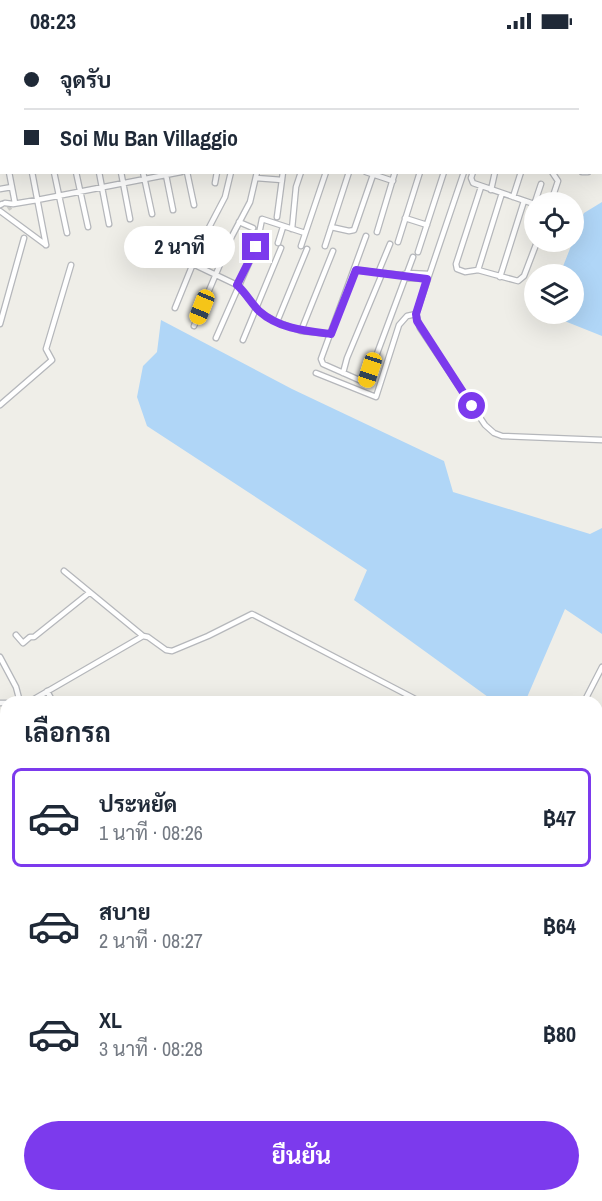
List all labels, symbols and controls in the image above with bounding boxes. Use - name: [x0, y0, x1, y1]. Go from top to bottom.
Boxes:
- text: 08:23: [30, 6, 76, 36]
- text: จุดรับ: [60, 65, 111, 95]
- text: Soi Mu Ban Villaggio: [60, 123, 238, 153]
- map controls: [524, 192, 584, 324]
- button: locate: [524, 192, 584, 252]
- callout: 2 นาที: [124, 226, 235, 268]
- text: 2 นาที: [154, 233, 205, 260]
- route end: [242, 233, 269, 260]
- button: layers: [524, 264, 584, 324]
- car: [187, 287, 217, 327]
- car: [356, 350, 384, 390]
- route start: [458, 392, 485, 419]
- text: เลือกรถ: [24, 714, 111, 750]
- text: ประหยัด: [99, 789, 177, 819]
- icon: car: [27, 791, 81, 845]
- text: ฿47: [543, 803, 576, 833]
- text: 1 นาที · 08:26: [99, 819, 203, 846]
- text: สบาย: [99, 897, 151, 927]
- icon: car: [27, 899, 81, 953]
- text: ฿64: [543, 911, 576, 941]
- text: 2 นาที · 08:27: [99, 927, 203, 954]
- text: XL: [99, 1005, 122, 1035]
- icon: car: [27, 1007, 81, 1061]
- text: ฿80: [543, 1019, 576, 1049]
- text: 3 นาที · 08:28: [99, 1035, 203, 1062]
- button: ยืนยัน: [24, 1121, 579, 1190]

